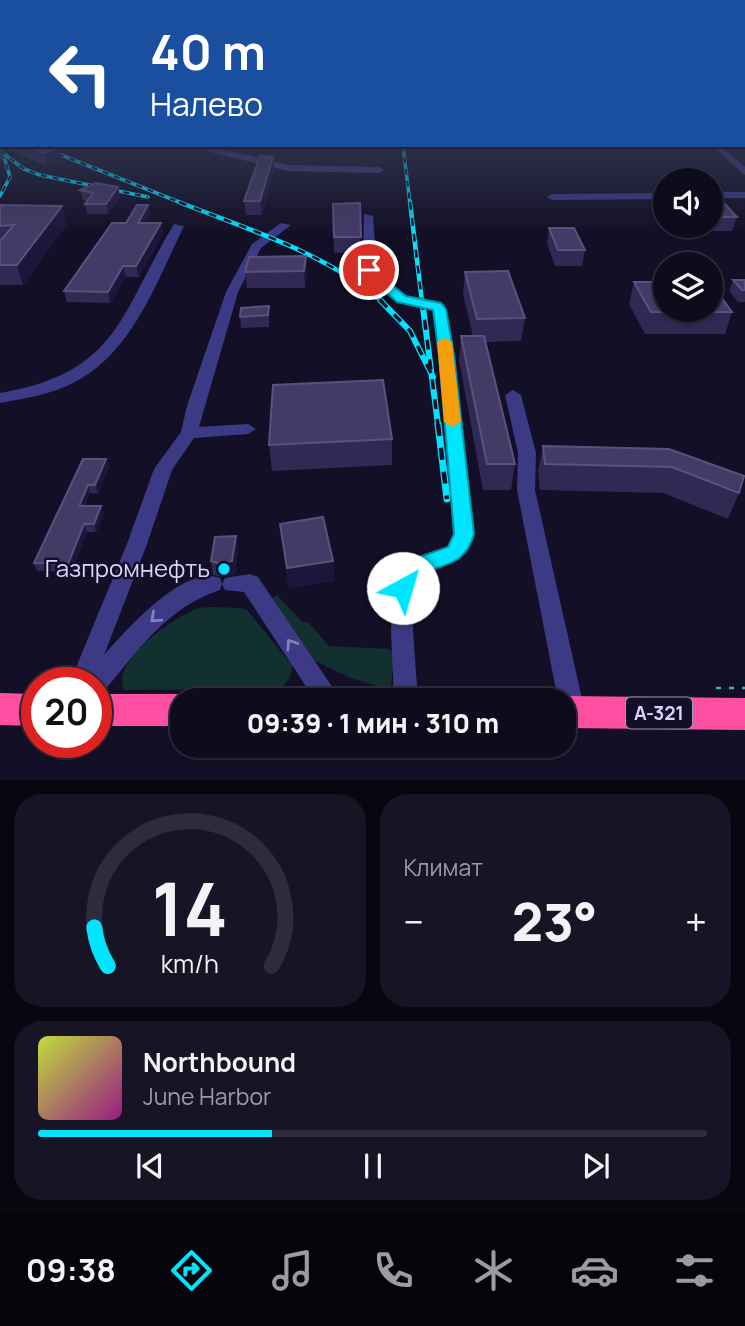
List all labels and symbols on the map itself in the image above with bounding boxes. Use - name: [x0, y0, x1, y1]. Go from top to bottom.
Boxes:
- pin: [339, 240, 399, 300]
- place label: Газпромнефть: [45, 551, 210, 584]
- position arrow: [366, 551, 440, 625]
- marker: Газпромнефть: [216, 561, 232, 577]
- one-way arrow: [150, 610, 163, 622]
- one-way arrow: [286, 638, 299, 651]
- speed limit sign: 20: [21, 667, 112, 758]
- road number: А-321: [626, 698, 692, 728]

